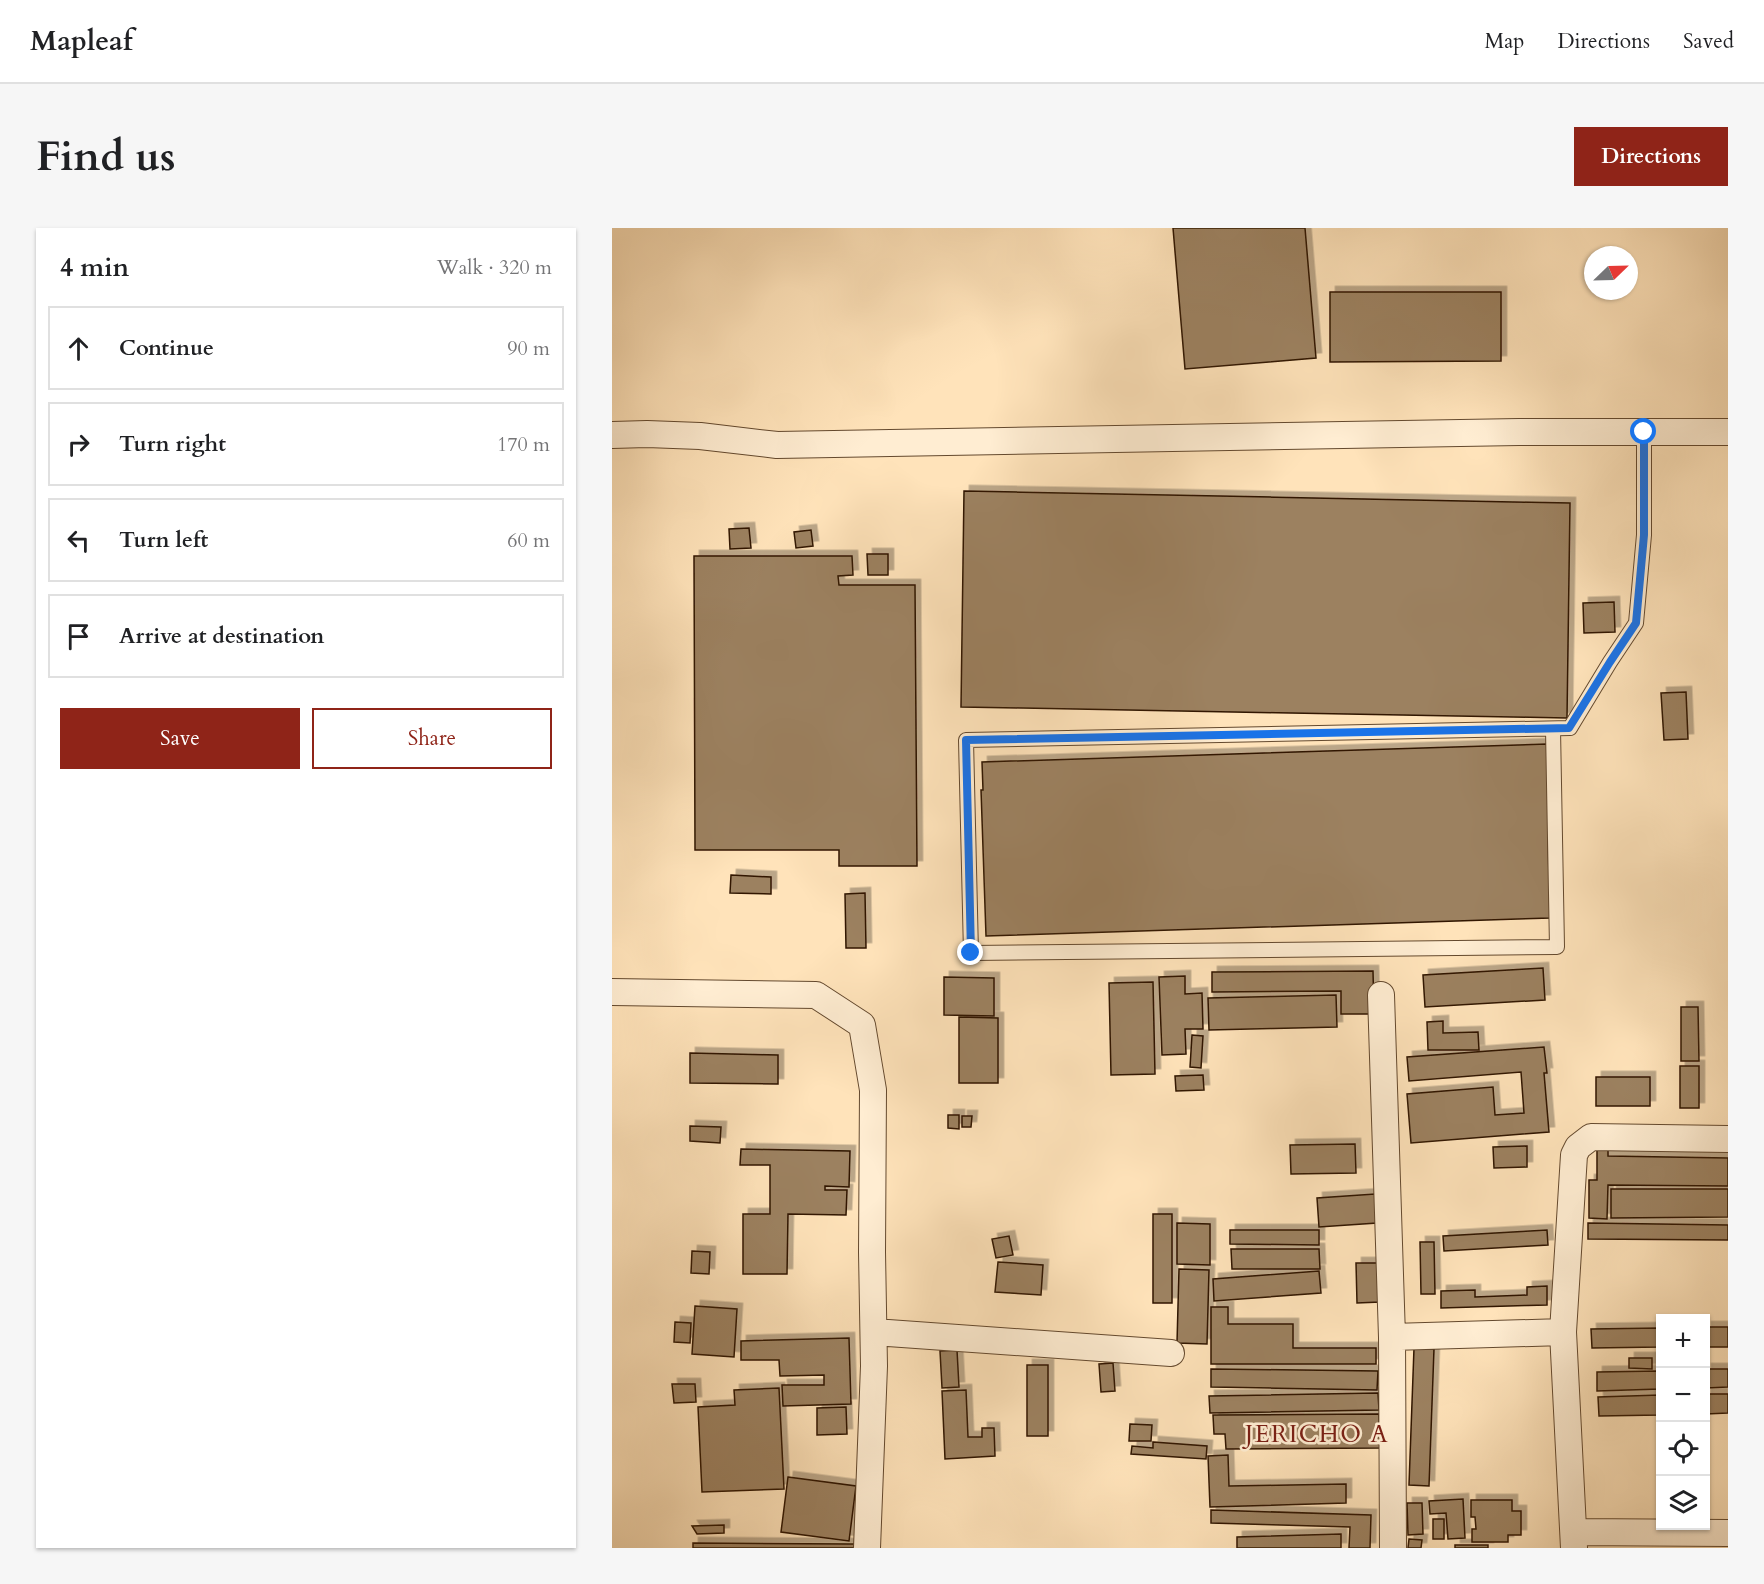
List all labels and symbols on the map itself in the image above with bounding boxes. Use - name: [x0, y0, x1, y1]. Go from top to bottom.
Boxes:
- north arrow: [1584, 246, 1638, 300]
- route start: [1630, 418, 1656, 444]
- route end: [957, 939, 983, 965]
- district label: JERICHO A: [1242, 1418, 1389, 1451]

